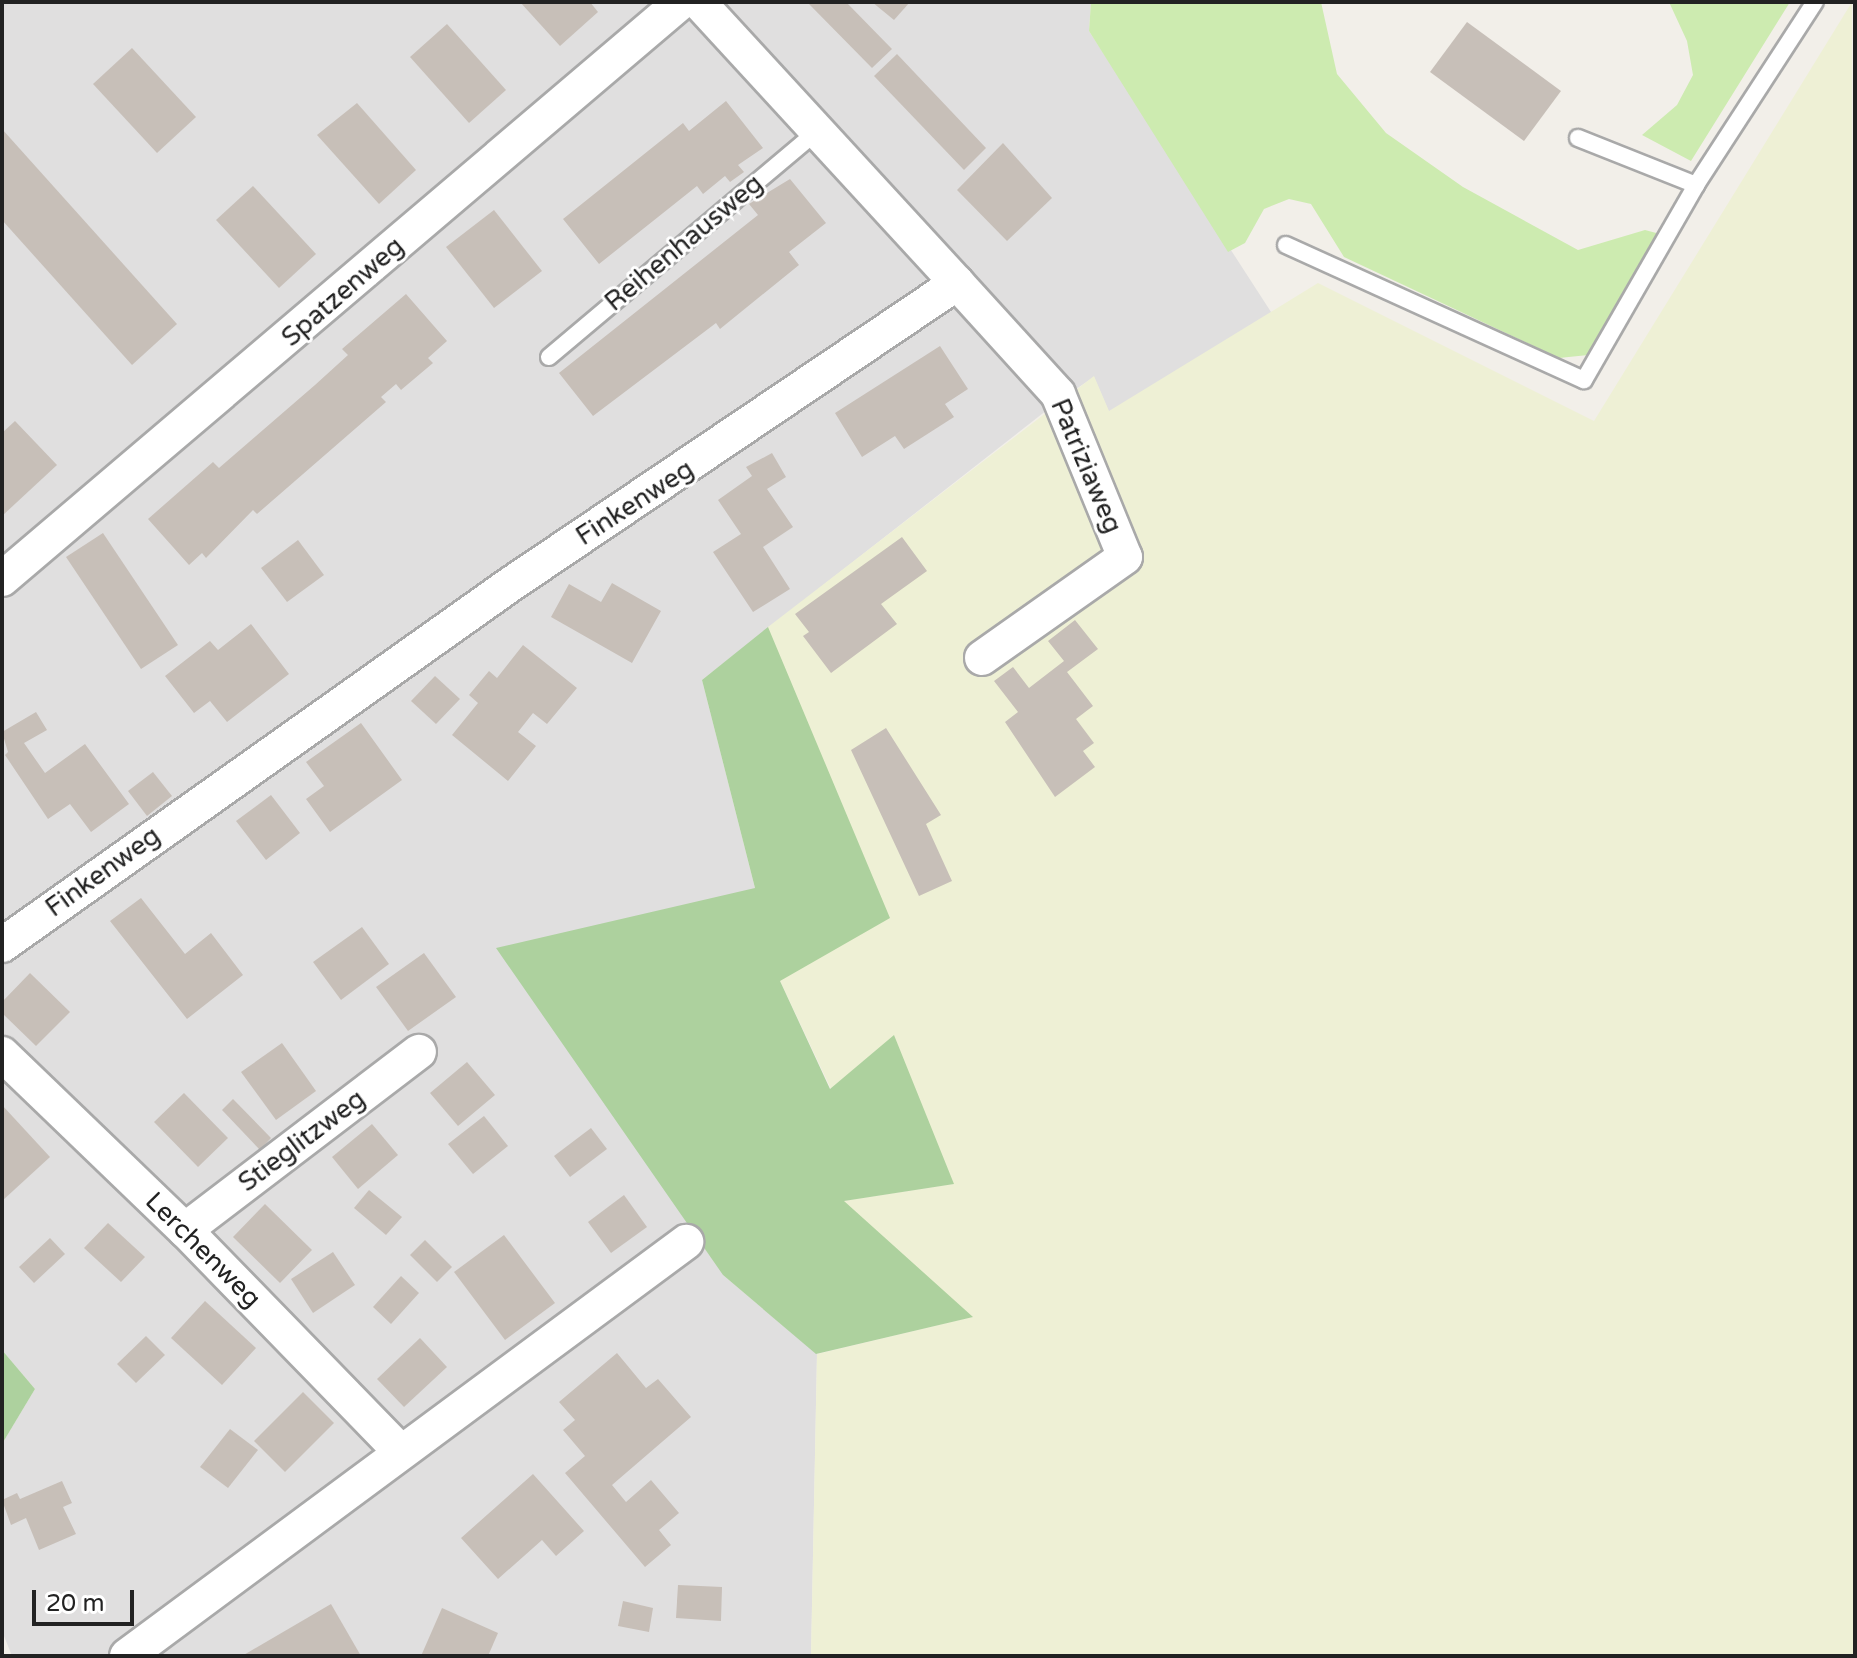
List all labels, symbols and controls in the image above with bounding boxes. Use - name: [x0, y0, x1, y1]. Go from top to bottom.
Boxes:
- street label: Reihenhausweg: [599, 168, 769, 318]
- street label: Spatzenweg: [276, 231, 410, 353]
- street label: Patriziaweg: [1044, 394, 1128, 538]
- street label: Finkenweg: [570, 454, 700, 552]
- street label: Finkenweg: [40, 820, 166, 924]
- street label: Stieglitzweg: [233, 1083, 371, 1199]
- street label: Lerchenweg: [139, 1186, 267, 1314]
- scale bar: [36, 1574, 138, 1624]
- text: 20 m: [46, 1589, 104, 1618]

